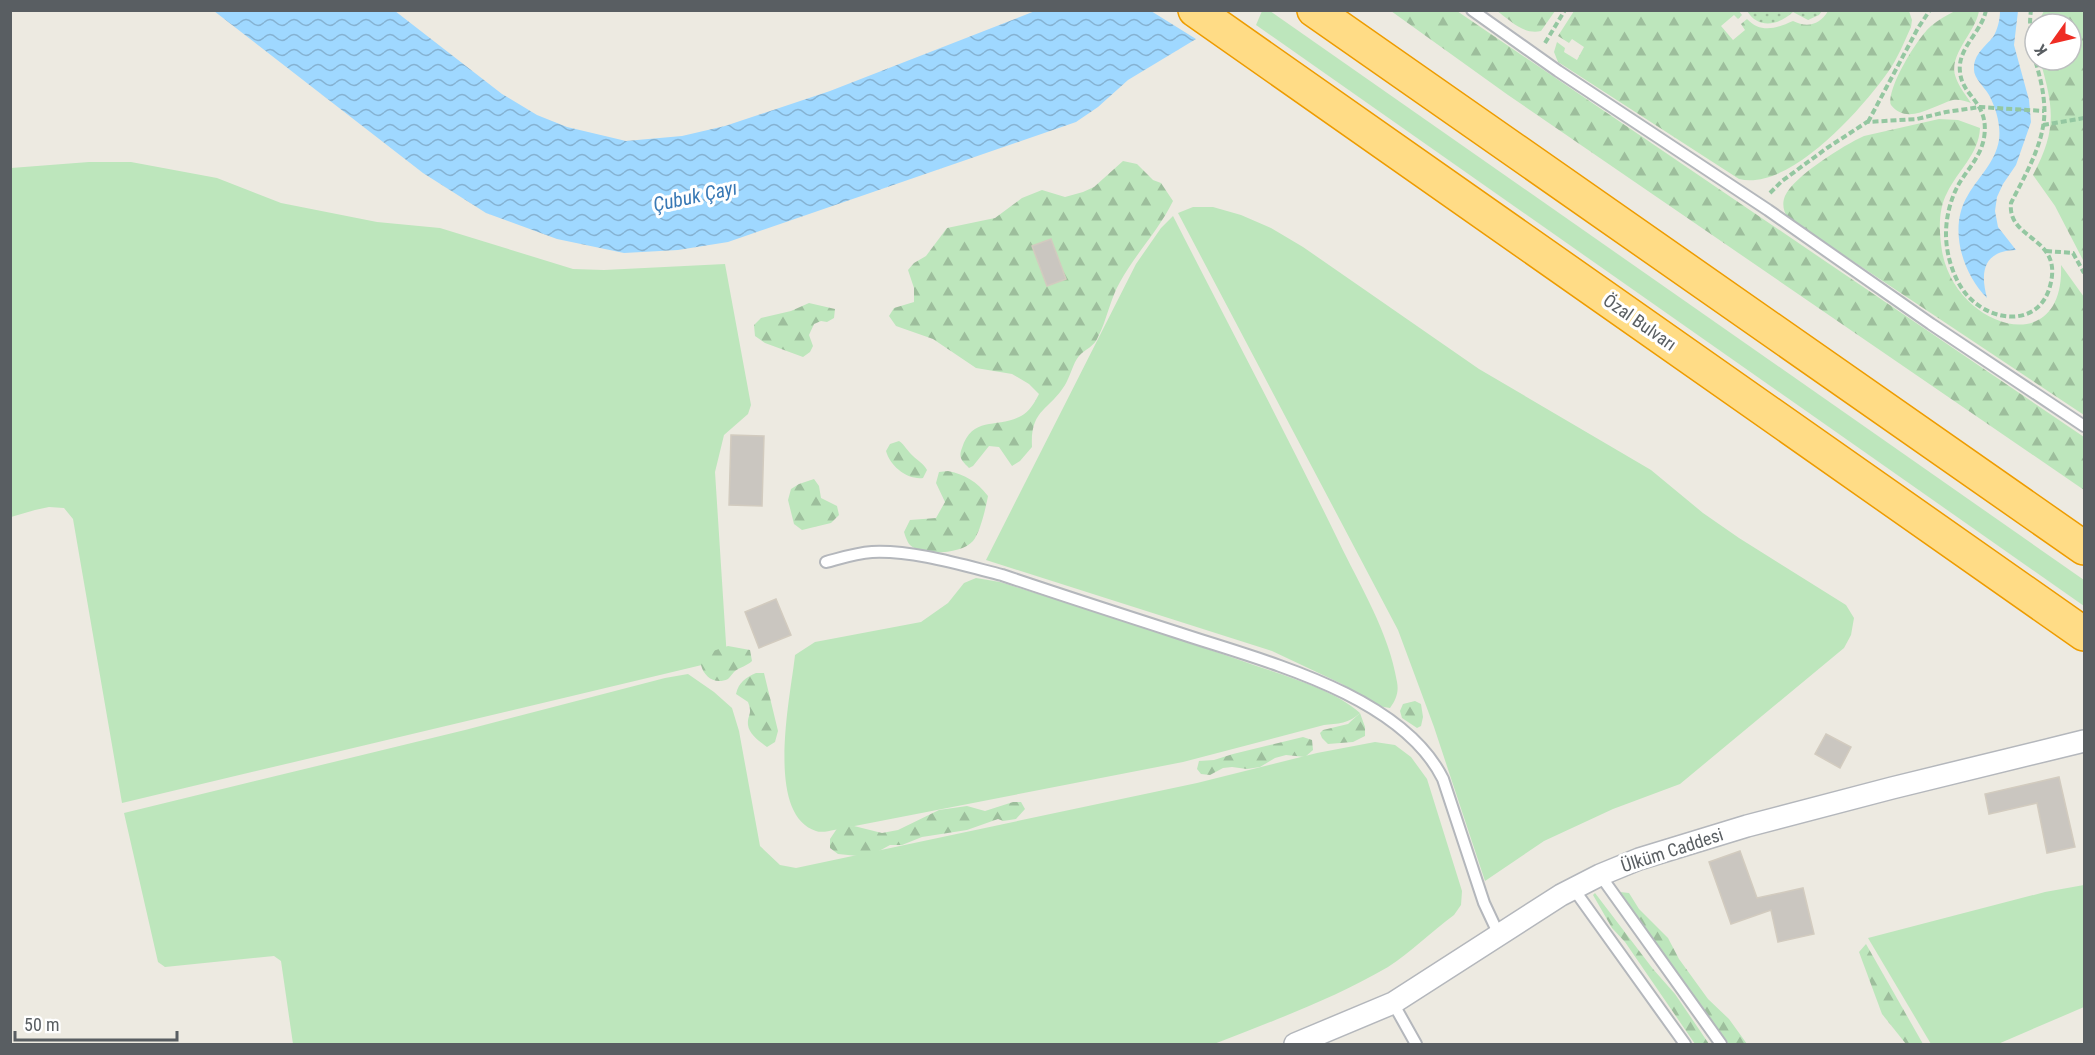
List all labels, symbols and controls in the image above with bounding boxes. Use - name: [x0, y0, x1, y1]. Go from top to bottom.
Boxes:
- north arrow: [2023, 12, 2083, 72]
- text: K: [2031, 41, 2051, 59]
- water label: Çubuk Çayı: [651, 175, 739, 217]
- street label: Özal Bulvarı: [1599, 289, 1681, 355]
- street label: Ülküm Caddesi: [1618, 824, 1726, 876]
- scale bar: [15, 1004, 177, 1042]
- text: 50 m: [24, 1014, 59, 1035]

